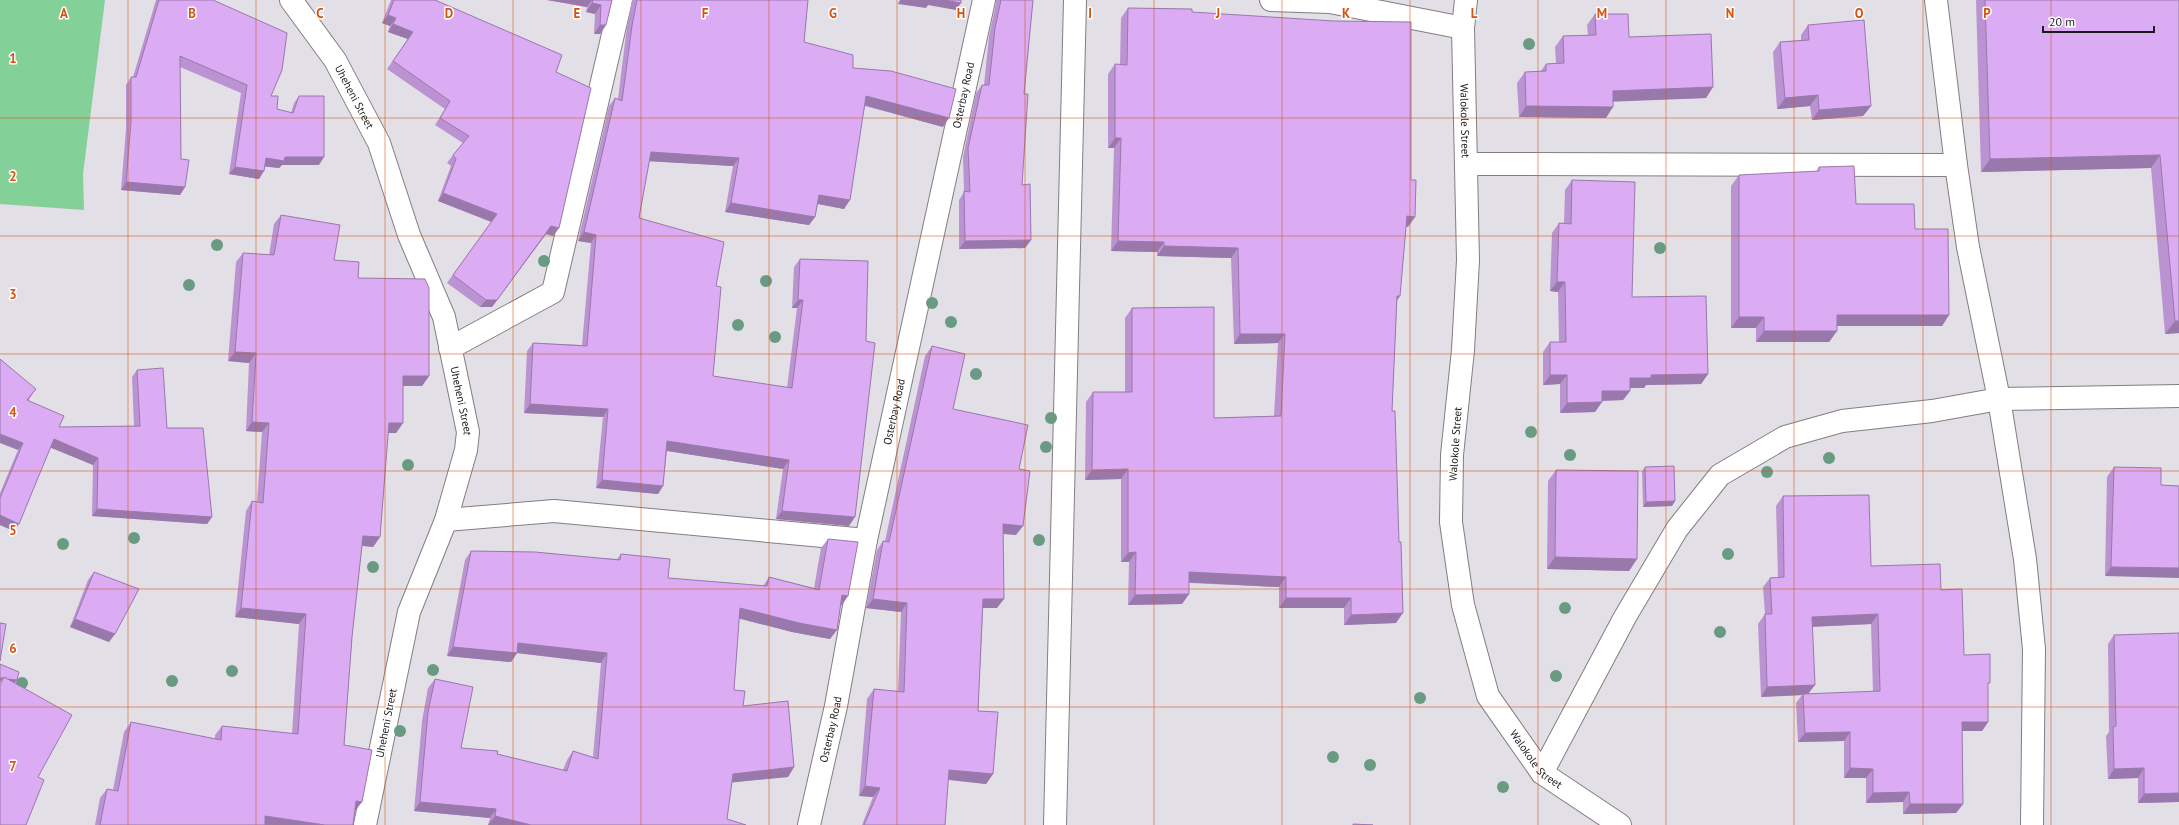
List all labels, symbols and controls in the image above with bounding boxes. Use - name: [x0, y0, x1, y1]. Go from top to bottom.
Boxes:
- text: A: [60, 5, 68, 22]
- text: B: [188, 5, 196, 22]
- text: C: [316, 5, 324, 22]
- text: D: [445, 5, 453, 22]
- text: E: [574, 5, 581, 22]
- text: F: [702, 5, 709, 22]
- text: G: [829, 5, 837, 22]
- text: H: [957, 5, 965, 22]
- text: I: [1088, 5, 1092, 22]
- text: J: [1215, 5, 1220, 22]
- text: K: [1342, 5, 1350, 22]
- text: L: [1471, 5, 1478, 22]
- text: M: [1597, 5, 1607, 22]
- text: N: [1726, 5, 1734, 22]
- text: O: [1855, 5, 1864, 22]
- text: P: [1983, 5, 1991, 22]
- scale bar: [2043, 8, 2154, 34]
- text: 20 m: [2049, 14, 2075, 29]
- text: 1: [9, 50, 17, 67]
- street label: Osterbay Road: [949, 61, 977, 130]
- street label: Uheheni Street: [332, 62, 377, 131]
- street label: Walokole Street: [1457, 84, 1473, 158]
- text: 2: [9, 168, 17, 185]
- text: 3: [9, 286, 17, 303]
- street label: Uheheni Street: [447, 365, 475, 437]
- street label: Osterbay Road: [880, 377, 908, 446]
- text: 4: [9, 404, 17, 421]
- street label: Walokole Street: [1445, 406, 1465, 481]
- text: 5: [9, 522, 17, 539]
- text: 6: [9, 640, 17, 657]
- street label: Uheheni Street: [372, 687, 400, 759]
- street label: Osterbay Road: [816, 695, 845, 764]
- street label: Walokole Street: [1507, 727, 1565, 792]
- text: 7: [9, 758, 17, 775]

